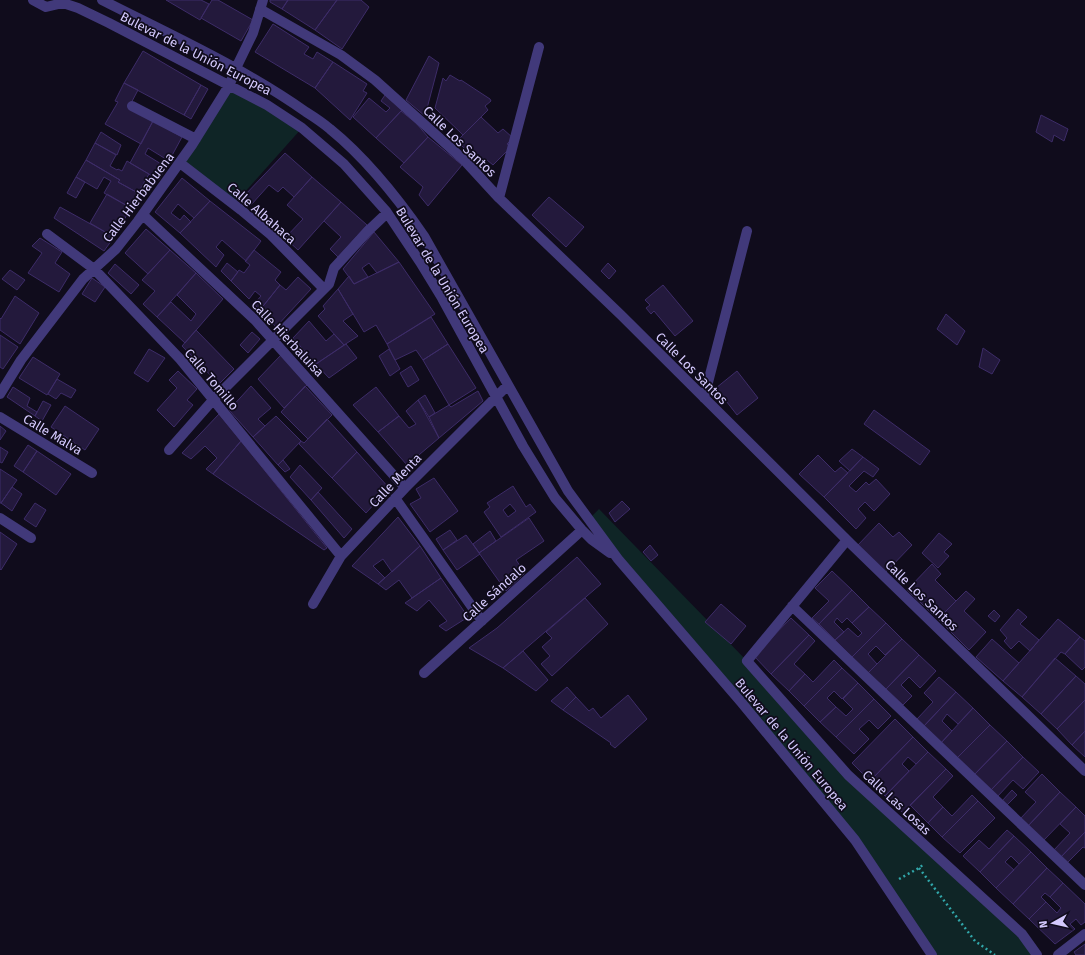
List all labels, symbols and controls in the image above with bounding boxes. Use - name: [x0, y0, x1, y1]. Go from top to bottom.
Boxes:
- street label: Bulevar de la Unión Europea: [118, 9, 274, 98]
- street label: Calle Los Santos: [420, 103, 499, 180]
- street label: Calle Hierbabuena: [100, 149, 177, 245]
- street label: Calle Albahaca: [224, 180, 299, 247]
- street label: Bulevar de la Unión Europea: [393, 205, 492, 356]
- street label: Calle Hierbaluisa: [248, 297, 327, 380]
- street label: Calle Los Santos: [653, 329, 731, 407]
- street label: Calle Tomillo: [182, 345, 242, 413]
- street label: Calle Malva: [21, 411, 85, 458]
- street label: Calle Menta: [366, 450, 425, 510]
- street label: Calle Los Santos: [882, 557, 961, 634]
- street label: Calle Sándalo: [460, 560, 529, 625]
- street label: Bulevar de la Unión Europea: [732, 675, 851, 813]
- street label: Calle Las Losas: [859, 767, 934, 838]
- north arrow: [1033, 903, 1073, 943]
- text: N: [1037, 920, 1051, 929]

